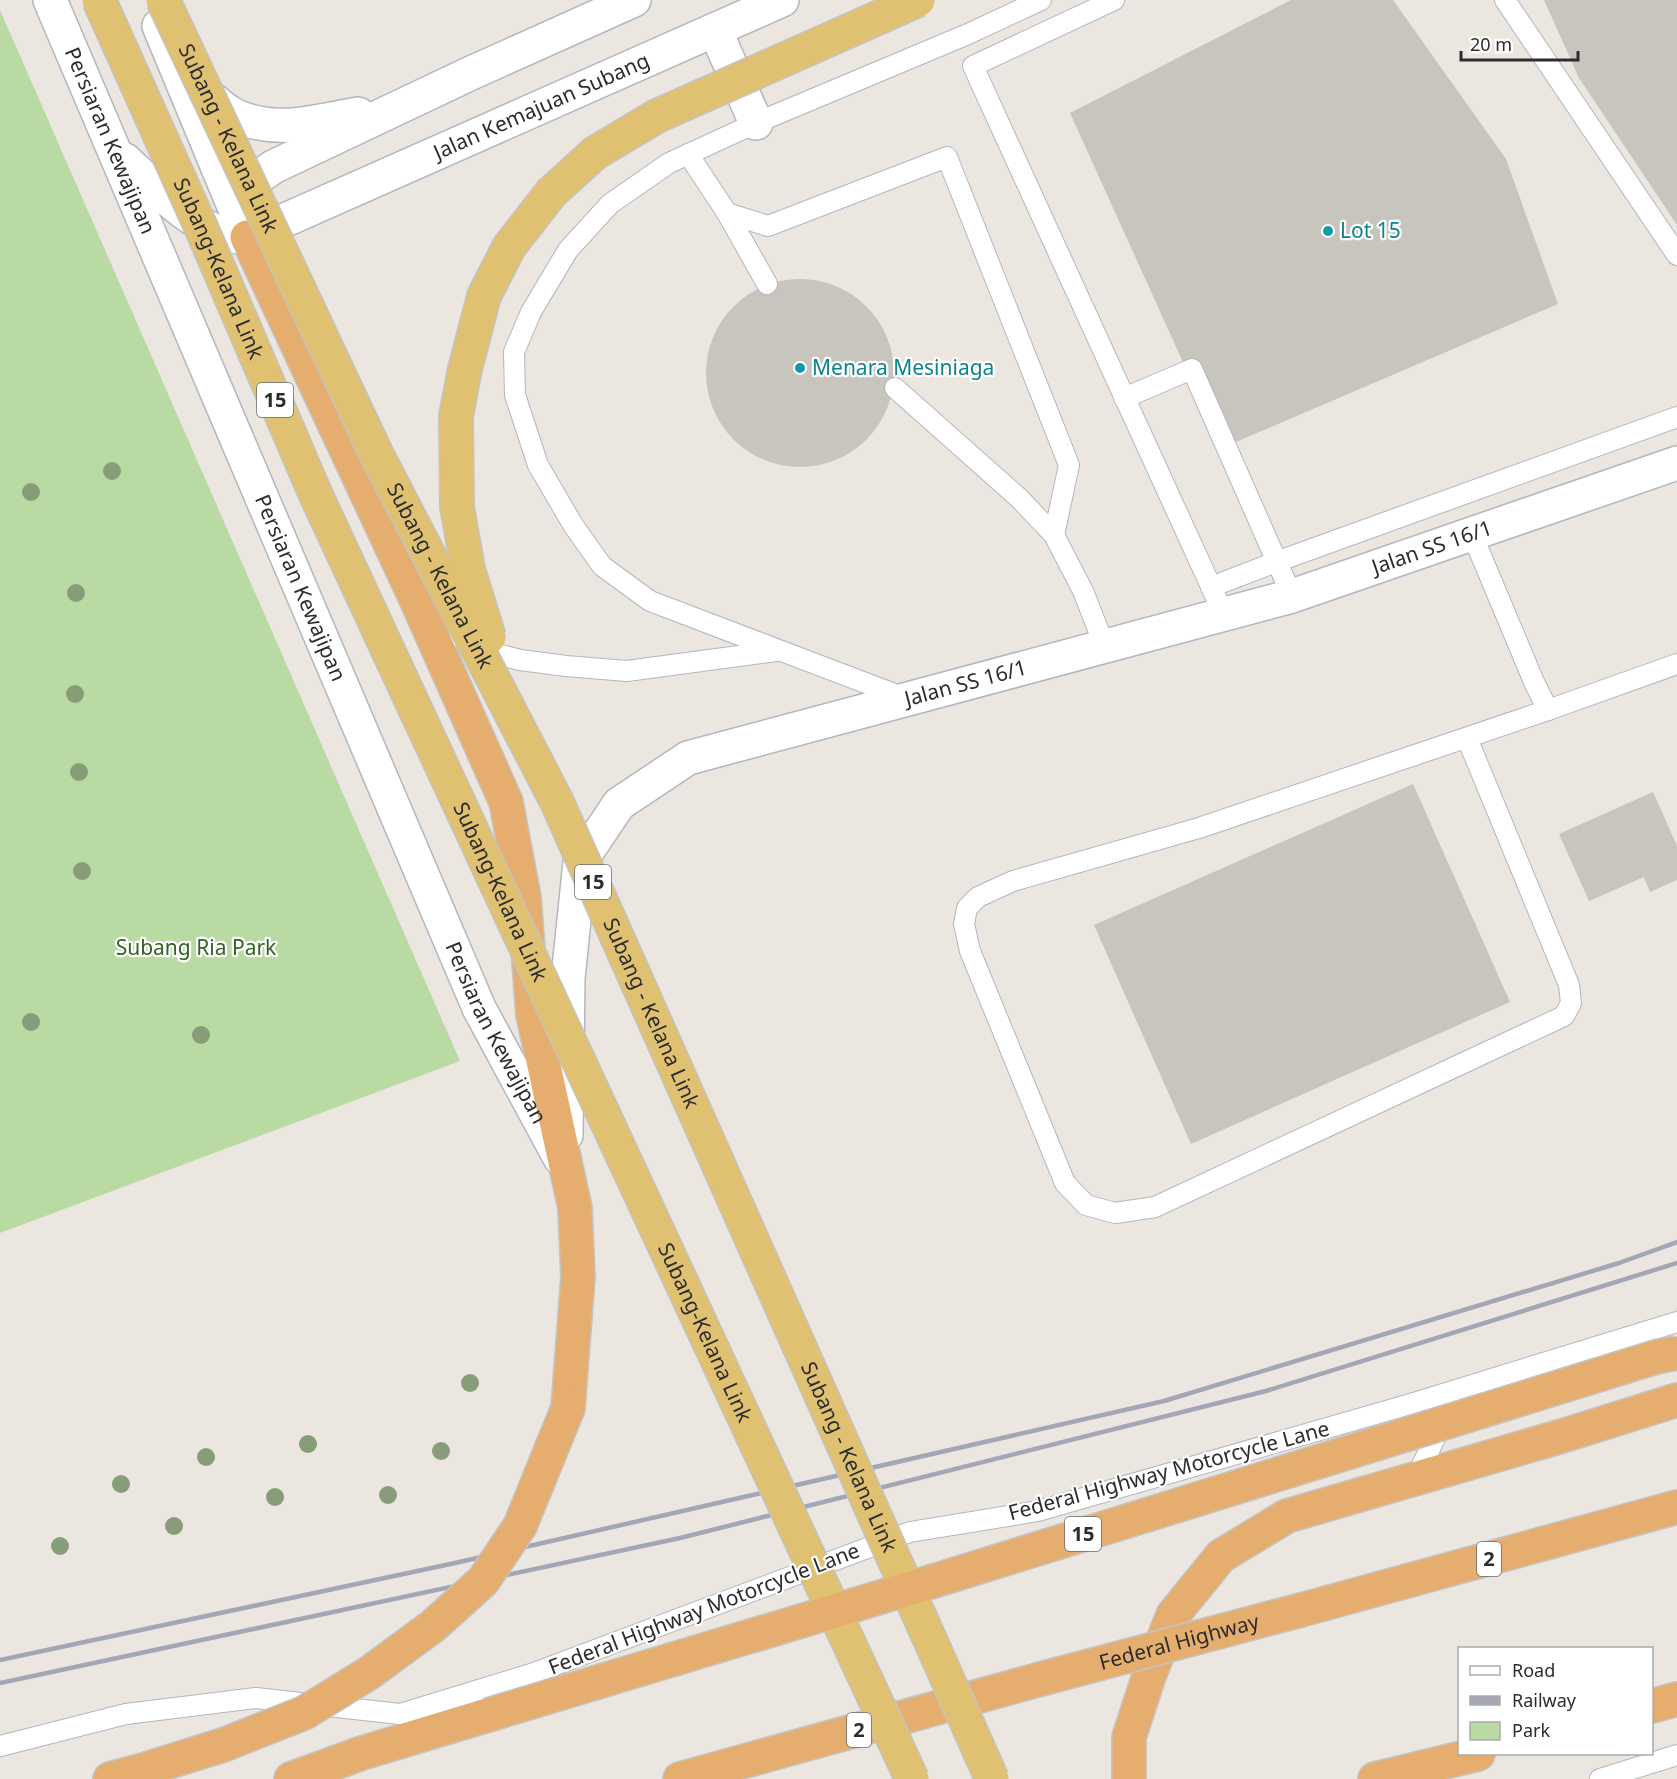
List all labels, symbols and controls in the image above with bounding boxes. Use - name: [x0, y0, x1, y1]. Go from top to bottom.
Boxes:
- scale bar: [1461, 24, 1578, 62]
- text: 20 m: [1470, 32, 1512, 56]
- street label: Subang - Kelana Link: [173, 39, 286, 238]
- street label: Persiaran Kewajipan: [59, 43, 163, 238]
- street label: Jalan Kemajuan Subang: [427, 46, 653, 166]
- street label: Subang-Kelana Link: [168, 173, 271, 364]
- place label: Lot 15: [1340, 216, 1401, 244]
- marker: Lot 15: [1321, 224, 1335, 238]
- place label: Menara Mesiniaga: [812, 353, 994, 381]
- marker: Menara Mesiniaga: [793, 361, 807, 375]
- road number: 15: [257, 383, 293, 417]
- street label: Subang - Kelana Link: [381, 478, 501, 674]
- street label: Persiaran Kewajipan: [249, 490, 353, 685]
- street label: Jalan SS 16/1: [1366, 513, 1496, 581]
- street label: Jalan SS 16/1: [899, 653, 1030, 713]
- street label: Subang-Kelana Link: [447, 797, 555, 986]
- road number: 15: [575, 865, 611, 899]
- street label: Subang - Kelana Link: [597, 913, 707, 1113]
- park label: Subang Ria Park: [116, 933, 277, 961]
- street label: Persiaran Kewajipan: [439, 937, 554, 1128]
- street label: Subang-Kelana Link: [652, 1238, 760, 1427]
- street label: Subang - Kelana Link: [795, 1357, 905, 1557]
- street label: Federal Highway Motorcycle Lane: [1005, 1414, 1332, 1526]
- road number: 15: [1065, 1517, 1101, 1551]
- street label: Federal Highway Motorcycle Lane: [544, 1536, 863, 1680]
- road number: 2: [1477, 1542, 1501, 1576]
- street label: Federal Highway: [1096, 1607, 1262, 1676]
- legend: [1458, 1647, 1653, 1755]
- text: Road: [1512, 1658, 1555, 1682]
- text: Railway: [1512, 1688, 1577, 1712]
- road number: 2: [847, 1713, 871, 1747]
- text: Park: [1512, 1718, 1550, 1742]

